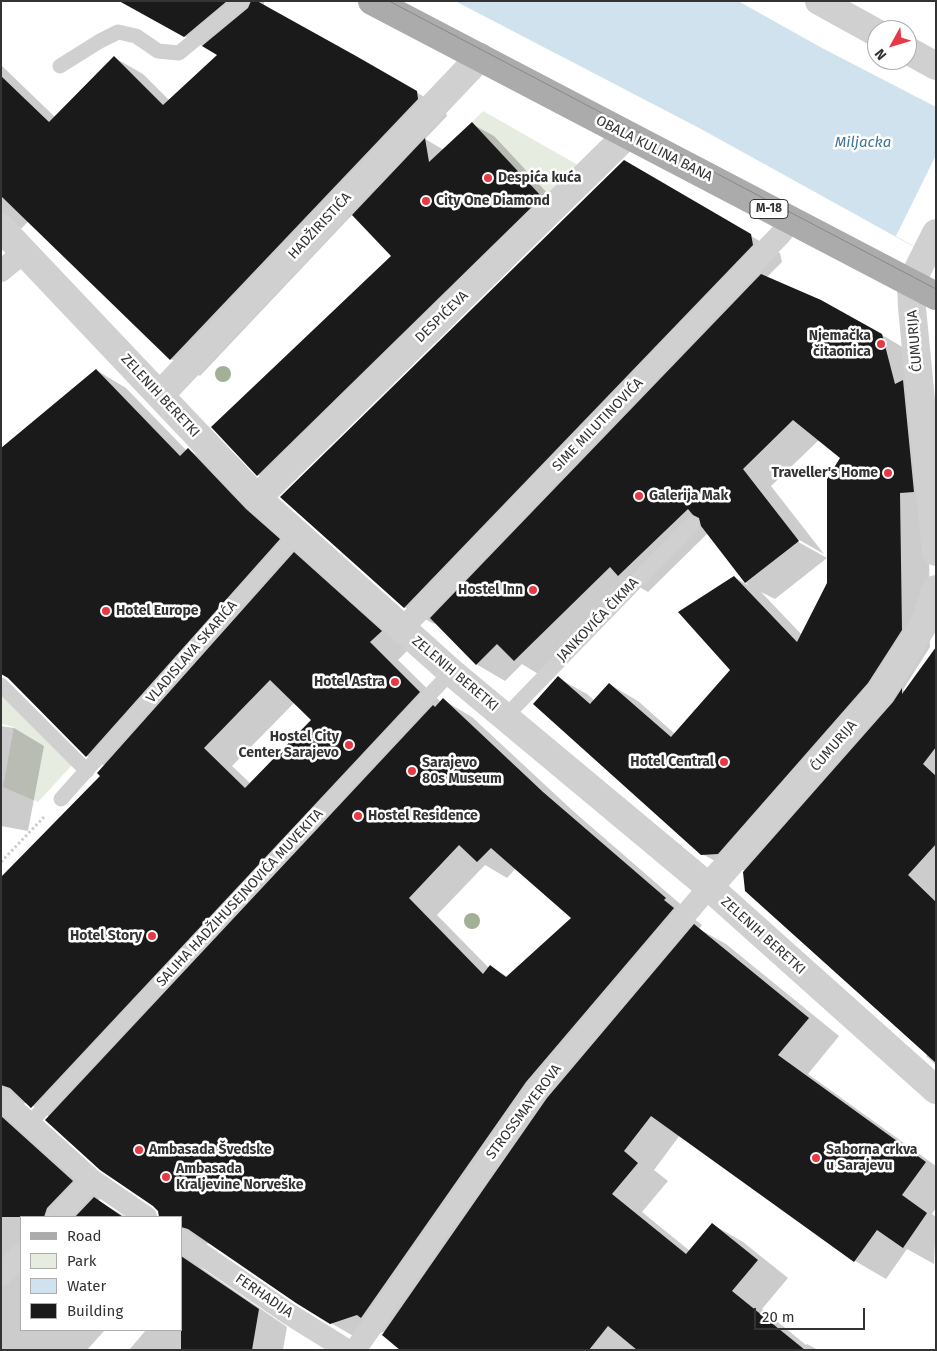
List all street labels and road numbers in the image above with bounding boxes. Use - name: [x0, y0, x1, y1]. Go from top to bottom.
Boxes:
- street label: OBALA KULINA BANA: [593, 112, 715, 186]
- street label: HADŽIRISTIĆA: [285, 189, 355, 263]
- road number: M-18: [750, 200, 788, 218]
- street label: DESPIĆEVA: [412, 288, 472, 346]
- street label: ĆUMURIJA: [904, 309, 926, 373]
- street label: ZELENIH BERETKI: [117, 351, 203, 441]
- street label: SIME MILUTINOVIĆA: [549, 375, 647, 475]
- street label: JANKOVIĆA ČIKMA: [554, 575, 642, 665]
- street label: VLADISLAVA SKARIĆA: [143, 597, 241, 707]
- street label: ZELENIH BERETKI: [408, 633, 502, 715]
- street label: ĆUMURIJA: [807, 717, 861, 775]
- street label: SALIHA HADŽIHUSEJNOVIĆA MUVEKITA: [153, 806, 327, 990]
- street label: ZELENIH BERETKI: [717, 894, 809, 978]
- street label: STROSSMAYEROVA: [483, 1061, 565, 1163]
- street label: FERHADIJA: [232, 1271, 296, 1321]

